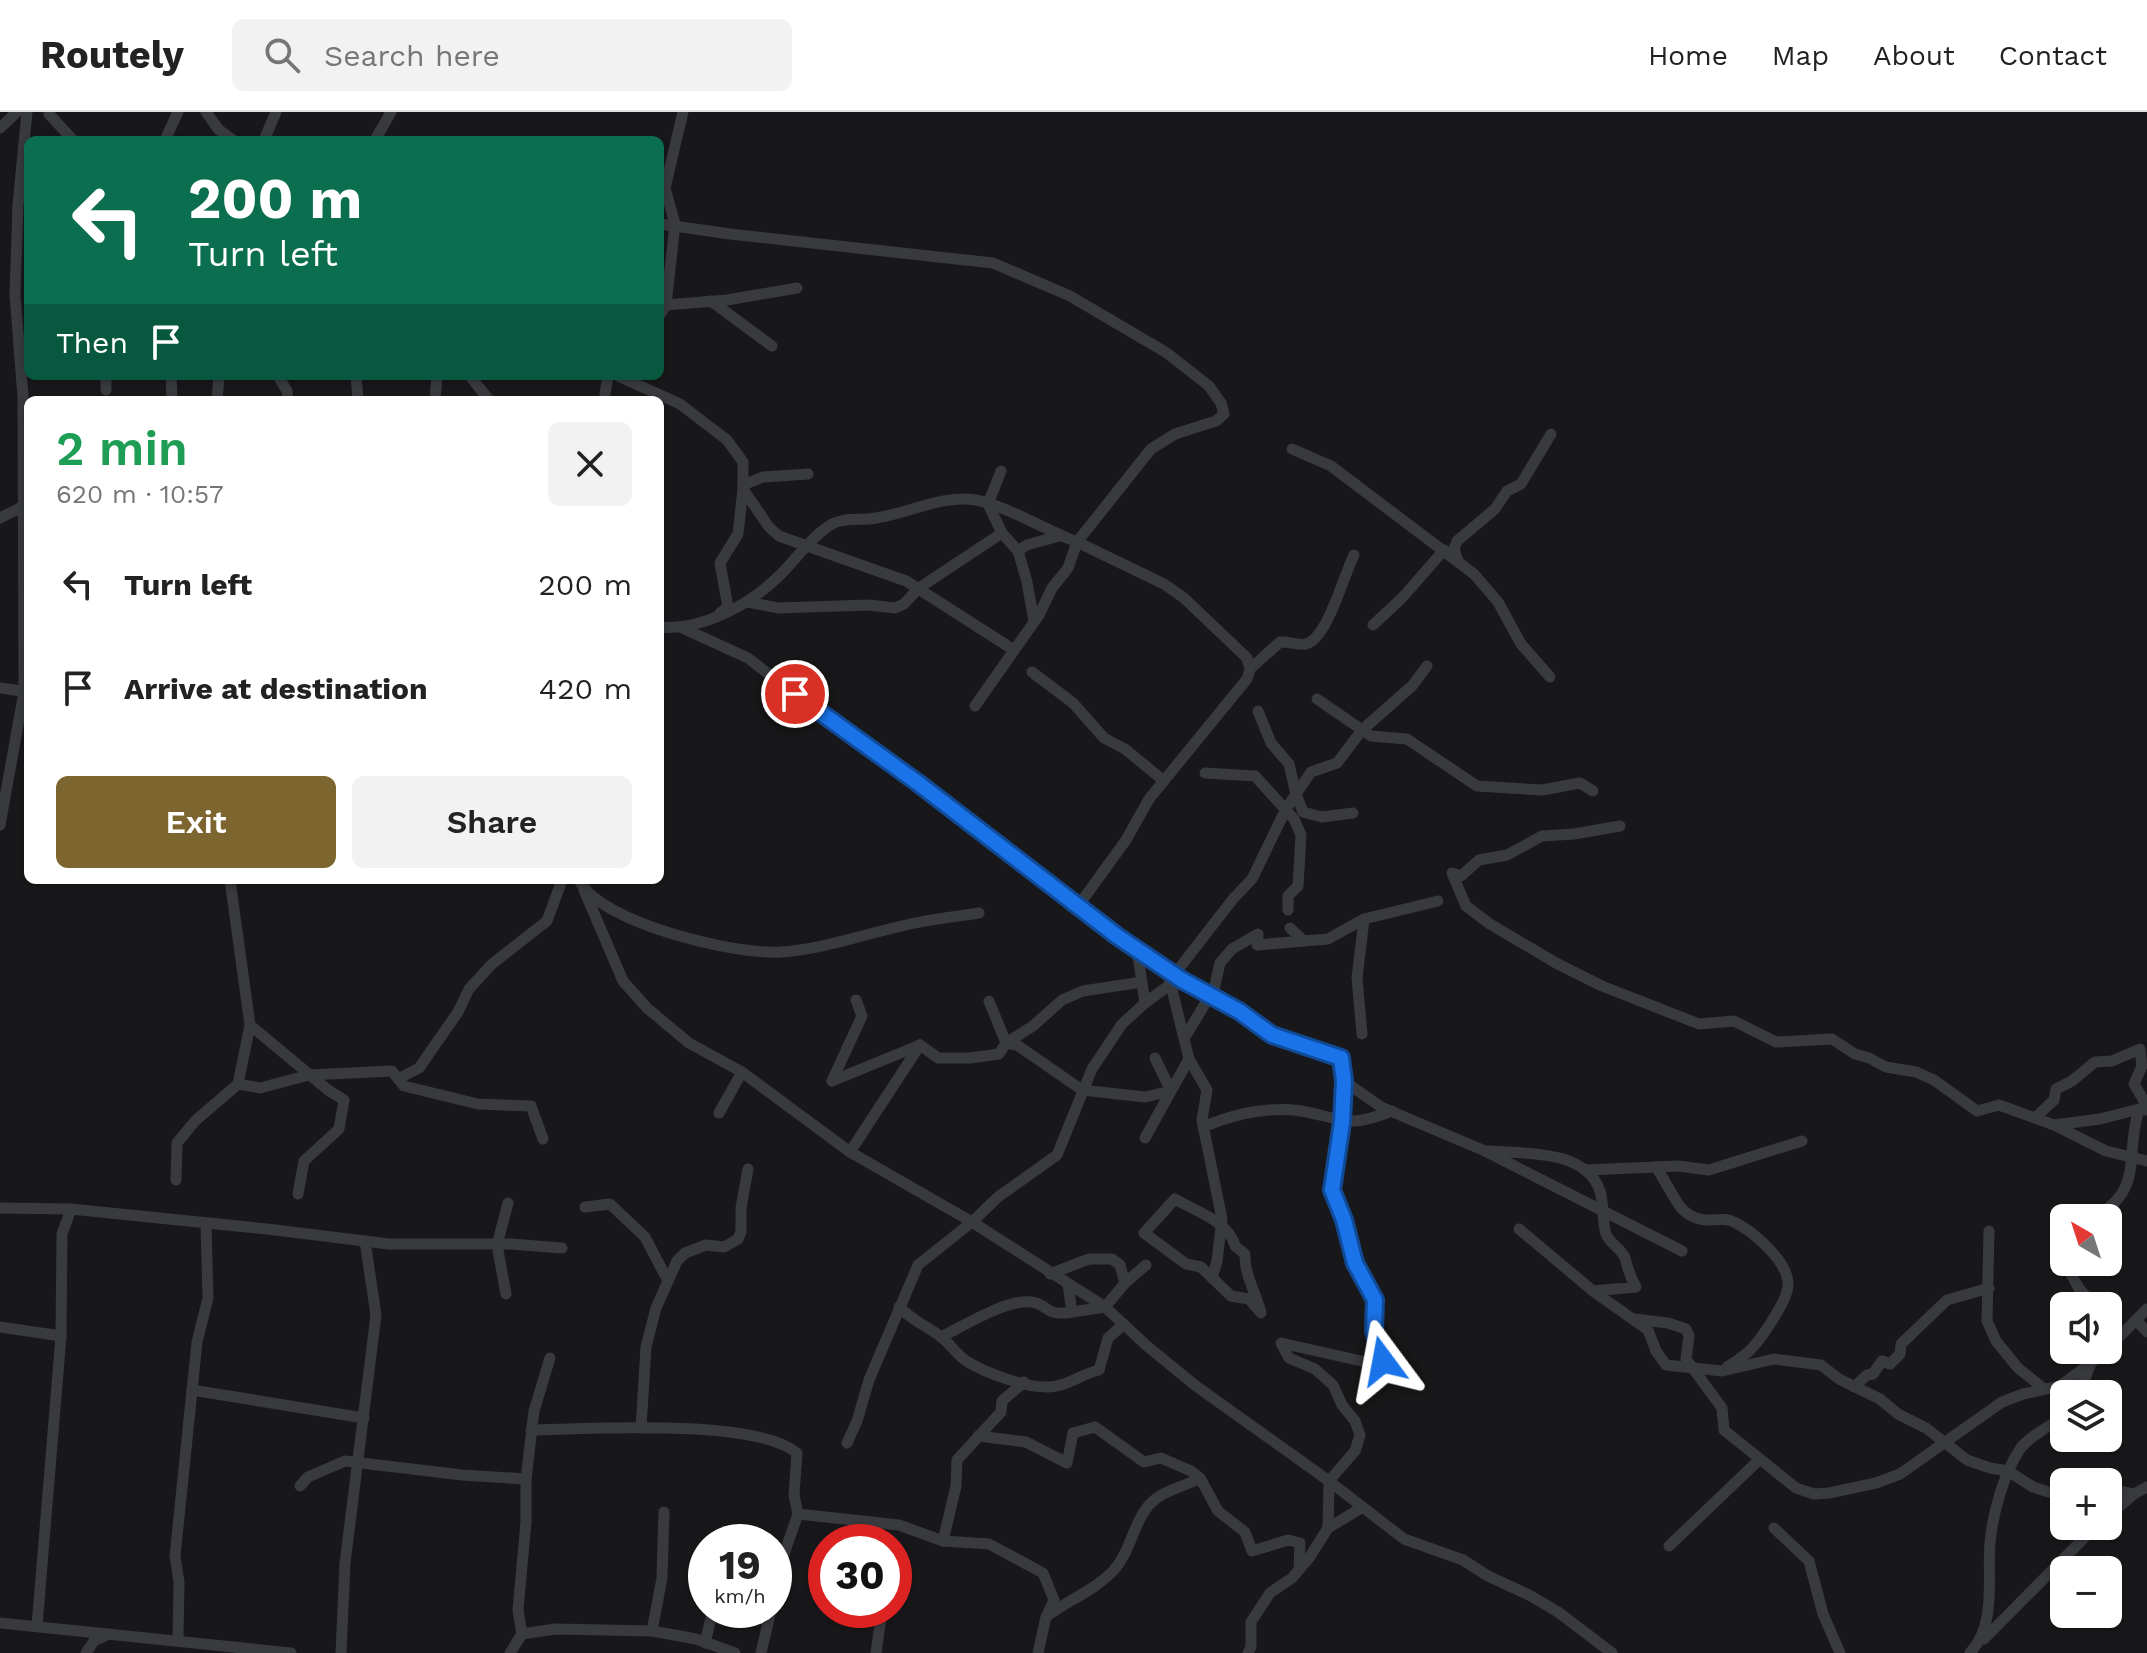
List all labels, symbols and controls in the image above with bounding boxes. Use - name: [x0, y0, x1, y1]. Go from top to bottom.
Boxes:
- search box: [232, 19, 792, 91]
- text: Routely: [40, 33, 184, 77]
- icon: search: [260, 33, 304, 77]
- text: Search here: [324, 38, 500, 73]
- text: Home: [1648, 39, 1728, 72]
- text: Map: [1772, 39, 1829, 72]
- text: About: [1873, 39, 1955, 72]
- text: Contact: [1999, 39, 2107, 72]
- text: 200 m: [188, 166, 362, 232]
- icon: left: [56, 168, 160, 272]
- text: Turn left: [188, 233, 338, 275]
- icon: arrive: [144, 320, 188, 364]
- text: Then: [56, 325, 128, 360]
- text: 2 min: [56, 420, 188, 477]
- button: close: [548, 422, 632, 506]
- text: 620 m · 10:57: [56, 479, 224, 509]
- icon: left: [56, 562, 100, 606]
- text: Turn left: [124, 567, 252, 602]
- text: 200 m: [538, 567, 632, 602]
- pin: [761, 660, 829, 728]
- icon: arrive: [56, 666, 100, 710]
- text: Arrive at destination: [124, 671, 428, 706]
- text: 420 m: [539, 671, 632, 706]
- icon: arrive: [773, 672, 817, 716]
- button: Exit: [56, 776, 336, 868]
- button: Share: [352, 776, 632, 868]
- north arrow: [2050, 1204, 2122, 1276]
- map controls: [2050, 1204, 2122, 1628]
- button: sound: [2050, 1292, 2122, 1364]
- position arrow: [1341, 1319, 1425, 1403]
- button: layers: [2050, 1380, 2122, 1452]
- button: +: [2050, 1468, 2122, 1540]
- speed limit sign: 30: [808, 1524, 912, 1628]
- text: 19: [719, 1542, 761, 1589]
- button: −: [2050, 1556, 2122, 1628]
- text: km/h: [714, 1584, 766, 1608]

